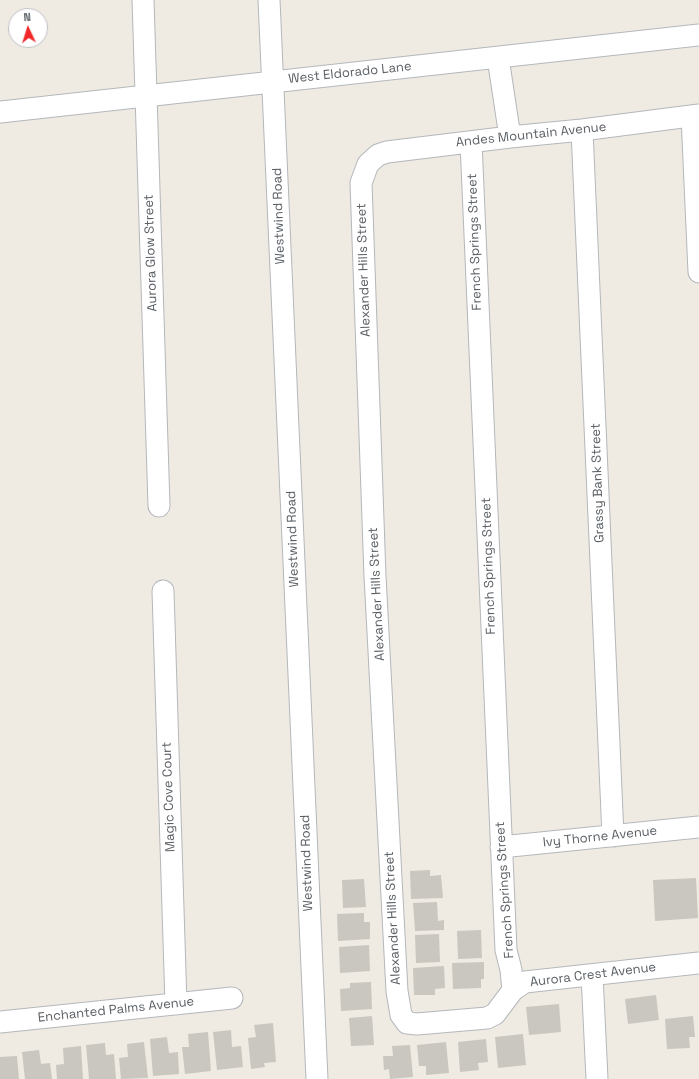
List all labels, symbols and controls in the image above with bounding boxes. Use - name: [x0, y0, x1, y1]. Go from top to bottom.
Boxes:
- north arrow: [8, 8, 48, 48]
- text: N: [23, 10, 31, 24]
- street label: West Eldorado Lane: [288, 59, 412, 87]
- street label: Andes Mountain Avenue: [455, 119, 607, 151]
- street label: Westwind Road: [270, 167, 288, 265]
- street label: French Springs Street: [465, 173, 485, 311]
- street label: Aurora Glow Street: [141, 194, 161, 312]
- street label: Alexander Hills Street: [354, 203, 374, 337]
- street label: Grassy Bank Street: [588, 423, 608, 543]
- street label: Westwind Road: [284, 490, 302, 588]
- street label: French Springs Street: [479, 497, 499, 635]
- street label: Alexander Hills Street: [366, 527, 388, 661]
- street label: Magic Cove Court: [159, 742, 179, 852]
- street label: Westwind Road: [298, 814, 316, 912]
- street label: French Springs Street: [492, 821, 518, 959]
- street label: Ivy Thorne Avenue: [542, 823, 658, 851]
- street label: Alexander Hills Street: [382, 851, 404, 985]
- street label: Aurora Crest Avenue: [529, 960, 657, 990]
- street label: Enchanted Palms Avenue: [37, 994, 195, 1026]

